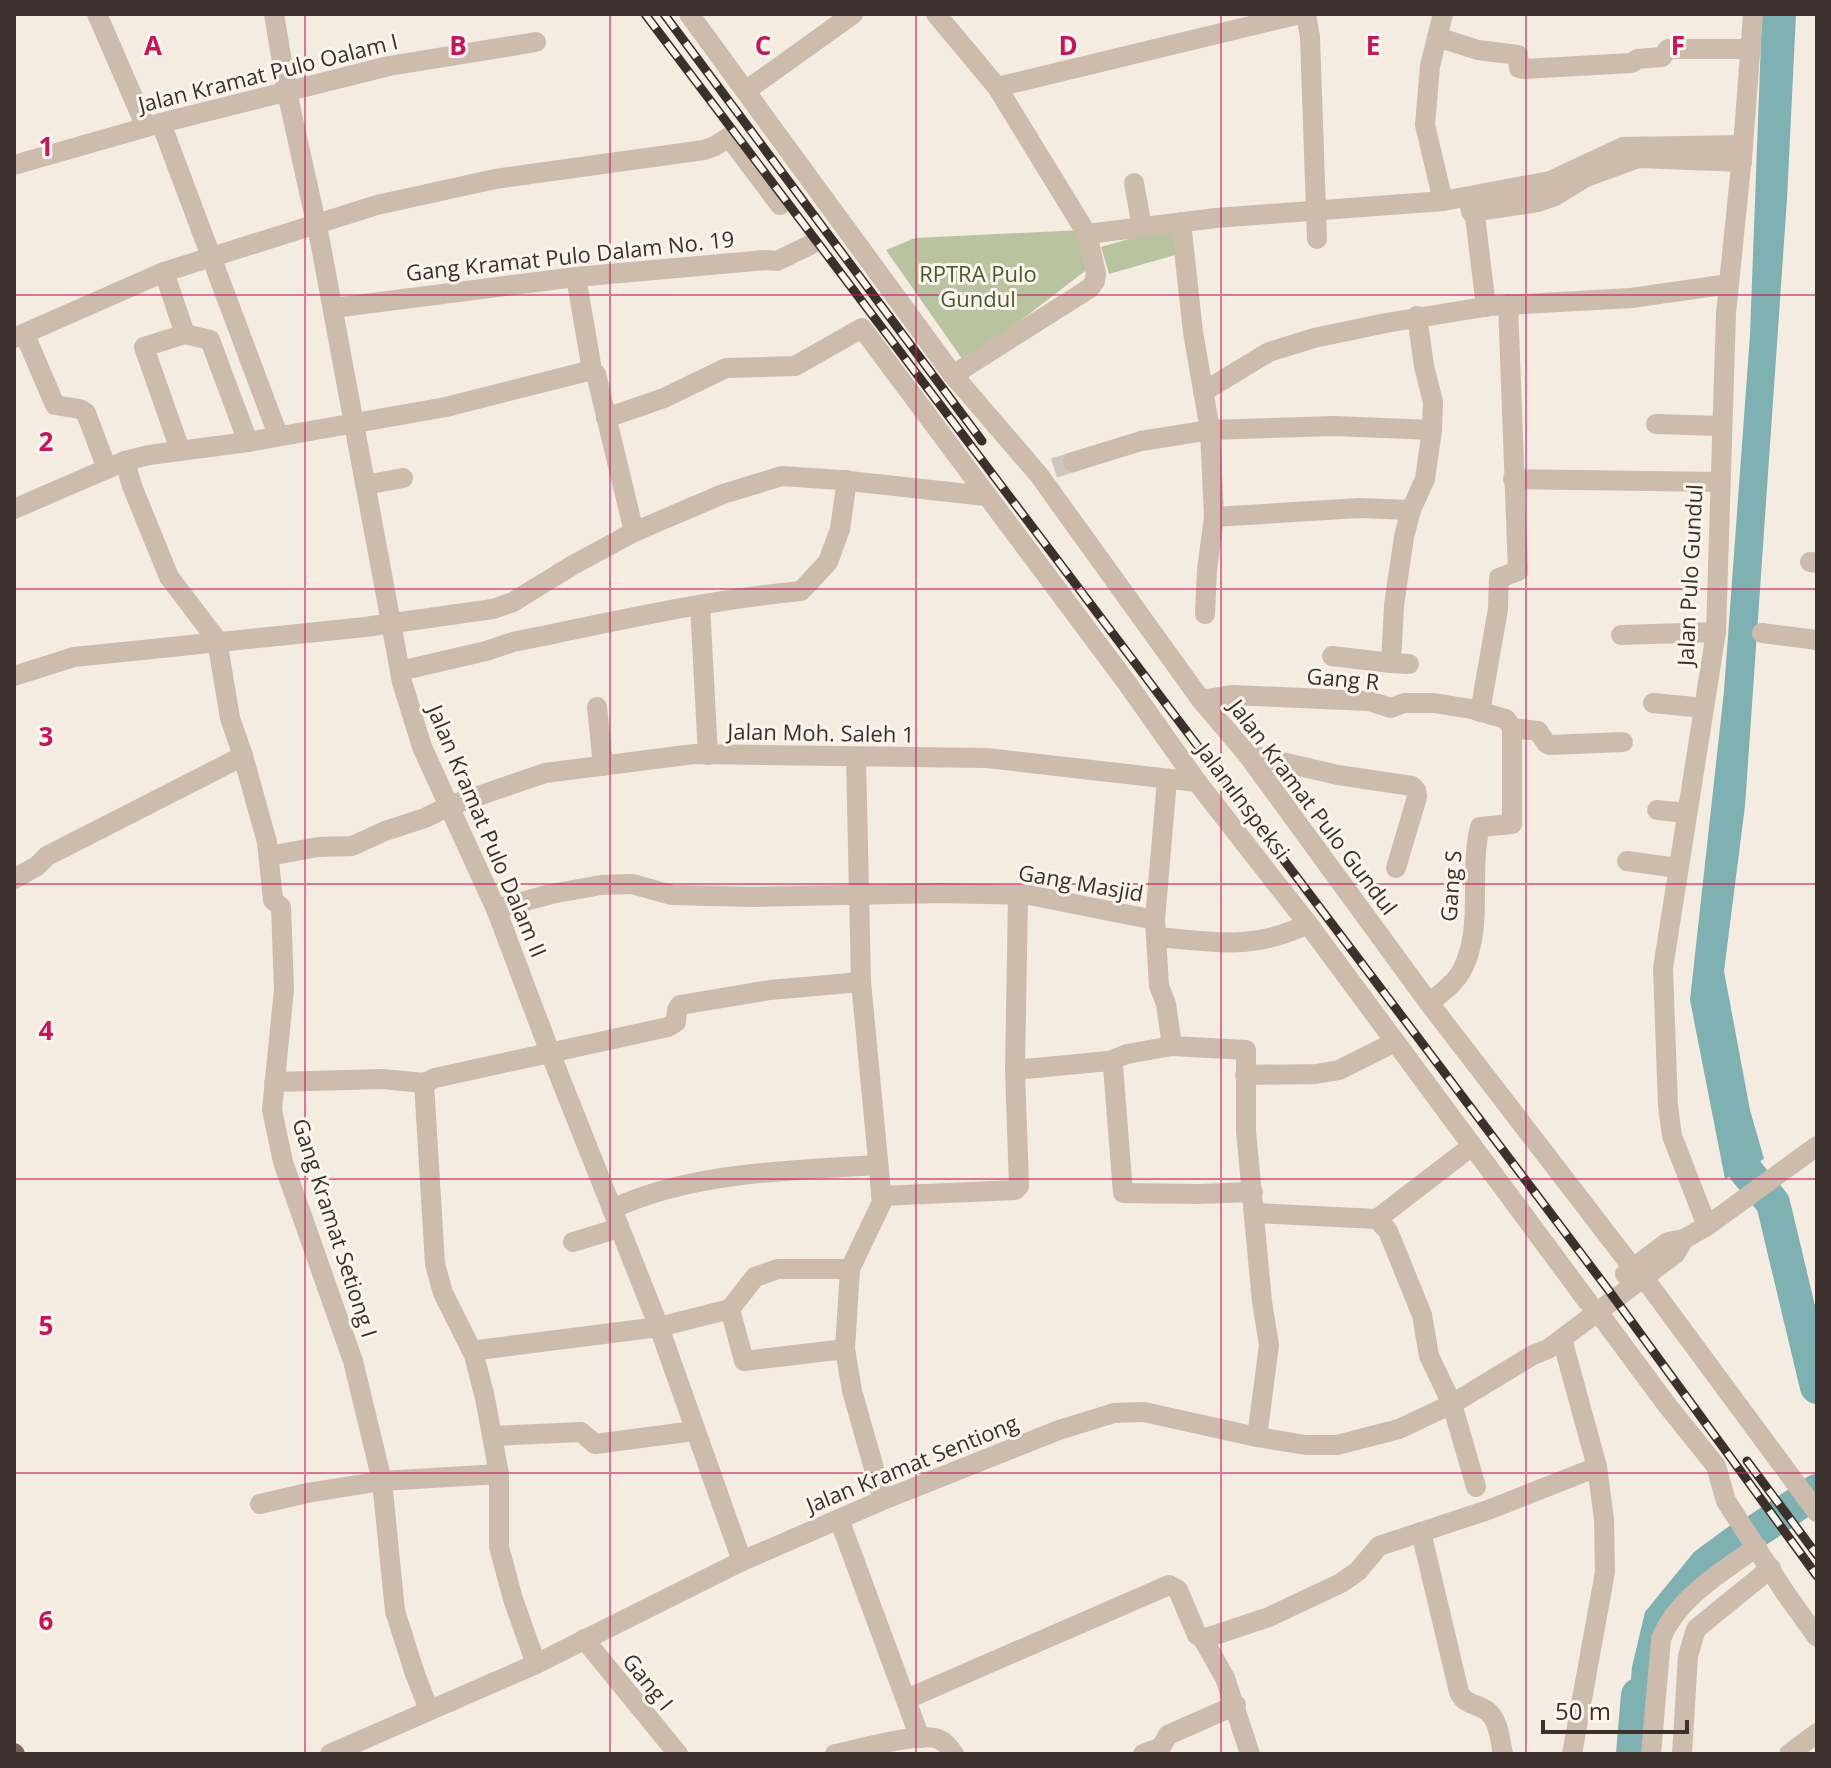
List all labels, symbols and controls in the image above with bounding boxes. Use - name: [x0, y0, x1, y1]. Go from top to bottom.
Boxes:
- street label: Jalan Kramat Pulo Oalam I: [133, 25, 401, 119]
- text: A: [144, 27, 162, 63]
- text: B: [449, 27, 467, 63]
- text: C: [755, 27, 771, 63]
- text: D: [1058, 27, 1078, 63]
- text: E: [1366, 27, 1380, 63]
- text: F: [1671, 27, 1685, 63]
- text: 1: [39, 128, 53, 164]
- street label: Gang Kramat Pulo Dalam No. 19: [404, 223, 736, 287]
- park label: RPTRA Pulo Gundul: [919, 258, 1037, 313]
- text: 2: [39, 423, 54, 459]
- street label: Jalan Pulo Gundul: [1669, 483, 1709, 669]
- street label: Gang R: [1305, 660, 1381, 696]
- street label: Jalan Kramat Pulo Gundul: [1222, 691, 1405, 920]
- street label: Jalan Kramat Pulo Dalam II: [420, 698, 555, 961]
- street label: Jalan Moh. Saleh 1: [725, 715, 915, 749]
- text: 3: [39, 718, 53, 754]
- street label: Jalan Inspeksi: [1189, 734, 1298, 865]
- street label: Gang S: [1433, 849, 1467, 923]
- street label: Gang Masjid: [1016, 856, 1146, 908]
- text: 4: [39, 1012, 54, 1048]
- street label: Gang Kramat Setiong I: [286, 1114, 386, 1341]
- text: 5: [39, 1307, 53, 1343]
- street label: Jalan Kramat Sentiong: [799, 1407, 1022, 1520]
- text: 6: [39, 1602, 54, 1638]
- street label: Gang I: [616, 1646, 681, 1716]
- scale bar: [1543, 1684, 1687, 1734]
- text: 50 m: [1555, 1694, 1611, 1727]

